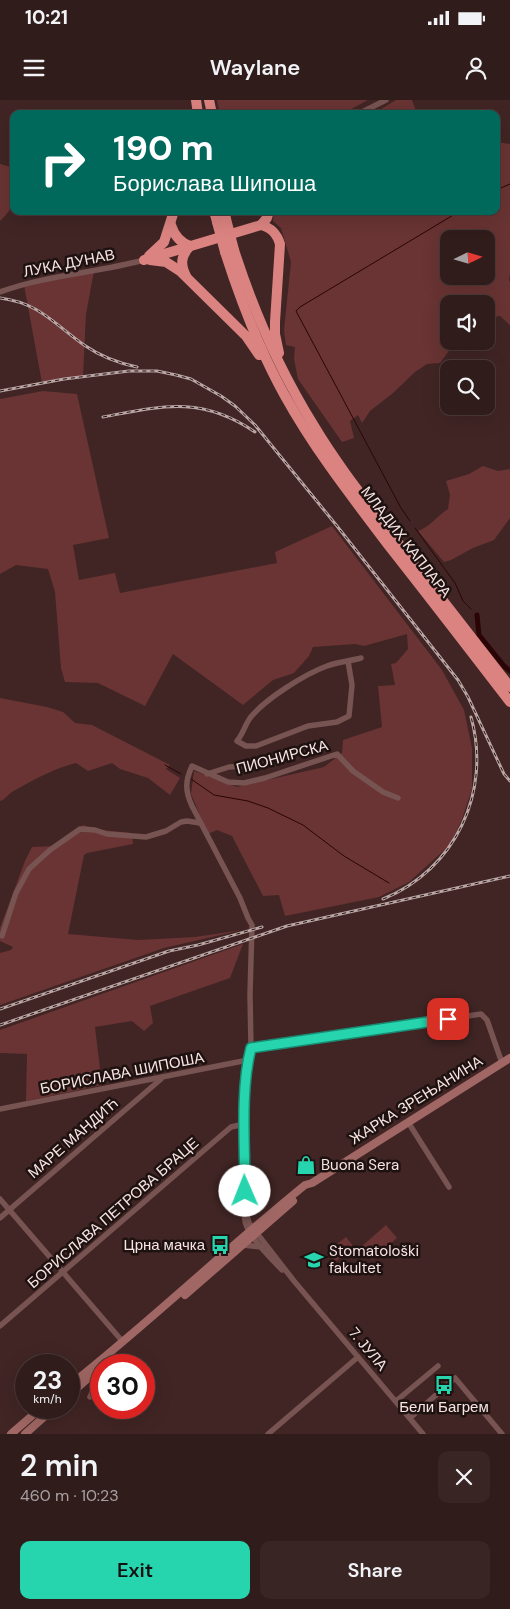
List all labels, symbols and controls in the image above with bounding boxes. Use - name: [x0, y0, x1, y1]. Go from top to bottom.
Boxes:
- text: 10:21: [25, 5, 68, 30]
- text: Waylane: [210, 53, 300, 82]
- icon: menu: [20, 54, 48, 82]
- icon: person: [462, 54, 490, 82]
- text: 190 m: [113, 125, 214, 171]
- icon: right: [30, 130, 95, 195]
- text: Борислава Шипоша: [113, 169, 316, 198]
- north arrow: [440, 230, 495, 285]
- map controls: [440, 230, 495, 415]
- street label: ЛУКА ДУНАВ: [22, 244, 116, 282]
- button: sound: [440, 295, 495, 350]
- button: search: [440, 360, 495, 415]
- street label: МЛАДИХ КАПЛАРА: [356, 482, 456, 602]
- street label: ПИОНИРСКА: [234, 735, 330, 779]
- pin: [427, 998, 469, 1040]
- icon: arrive: [434, 1005, 462, 1033]
- street label: БОРИСЛАВА ШИПОША: [38, 1047, 206, 1099]
- street label: ЖАРКА ЗРЕЊАНИНА: [346, 1051, 486, 1149]
- street label: МАРЕ МАНДИЋ: [24, 1093, 122, 1183]
- street label: БОРИСЛАВА ПЕТРОВА БРАЦЕ: [23, 1133, 203, 1293]
- shop icon: Buona Sera: [295, 1154, 317, 1176]
- place label: Buona Sera: [321, 1155, 399, 1175]
- position arrow: [218, 1164, 270, 1216]
- bus stop icon: Црна мачка: [209, 1234, 231, 1256]
- place label: Црна мачка: [124, 1235, 206, 1255]
- place label: Stomatološki fakultet: [329, 1241, 419, 1278]
- school or university icon: Stomatološki fakultet: [303, 1249, 325, 1271]
- street label: 7. ЈУЛА: [344, 1323, 392, 1375]
- speed limit sign: 30: [90, 1354, 155, 1419]
- text: 23: [33, 1364, 62, 1397]
- bus stop icon: Бели Багрем: [433, 1374, 455, 1396]
- text: km/h: [33, 1391, 62, 1407]
- place label: Бели Багрем: [399, 1397, 489, 1417]
- text: 2 min: [20, 1446, 98, 1485]
- button: close: [438, 1451, 490, 1503]
- text: 460 m · 10:23: [20, 1485, 119, 1506]
- button: Exit: [20, 1541, 250, 1599]
- button: Share: [260, 1541, 490, 1599]

